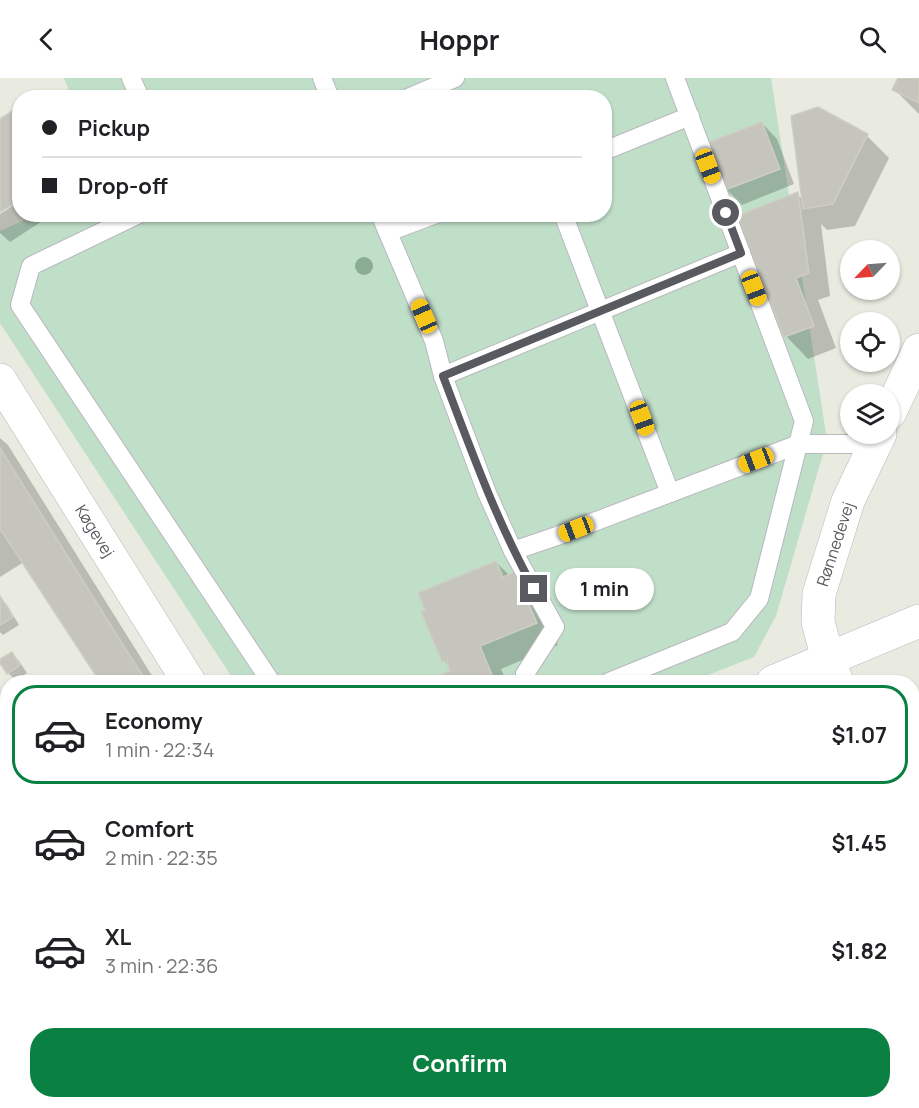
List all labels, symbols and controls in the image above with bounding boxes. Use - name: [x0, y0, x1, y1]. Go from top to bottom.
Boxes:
- text: Hoppr: [419, 21, 500, 58]
- icon: back: [30, 23, 63, 56]
- icon: search: [856, 23, 889, 56]
- text: Pickup: [78, 113, 150, 143]
- car: [693, 146, 723, 186]
- text: Drop-off: [78, 171, 168, 201]
- route start: [712, 199, 739, 226]
- north arrow: [840, 240, 900, 300]
- map controls: [840, 240, 900, 444]
- car: [739, 268, 769, 308]
- car: [408, 296, 440, 336]
- button: locate: [840, 312, 900, 372]
- button: layers: [840, 384, 900, 444]
- car: [627, 398, 657, 438]
- car: [736, 445, 776, 475]
- street label: Rønnedevej: [811, 499, 859, 589]
- street label: Køgevej: [70, 501, 120, 561]
- car: [556, 514, 596, 544]
- callout: 1 min: [555, 568, 654, 610]
- route end: [520, 575, 547, 602]
- text: 1 min: [580, 575, 629, 602]
- text: Economy: [105, 706, 203, 736]
- icon: car: [33, 708, 87, 762]
- text: $1.07: [832, 720, 887, 750]
- text: 1 min · 22:34: [105, 736, 214, 763]
- text: Comfort: [105, 814, 194, 844]
- icon: car: [33, 816, 87, 870]
- text: $1.45: [831, 828, 887, 858]
- text: 2 min · 22:35: [105, 844, 218, 871]
- text: XL: [105, 922, 131, 952]
- icon: car: [33, 924, 87, 978]
- text: $1.82: [831, 936, 887, 966]
- text: 3 min · 22:36: [105, 952, 218, 979]
- button: Confirm: [30, 1028, 890, 1097]

